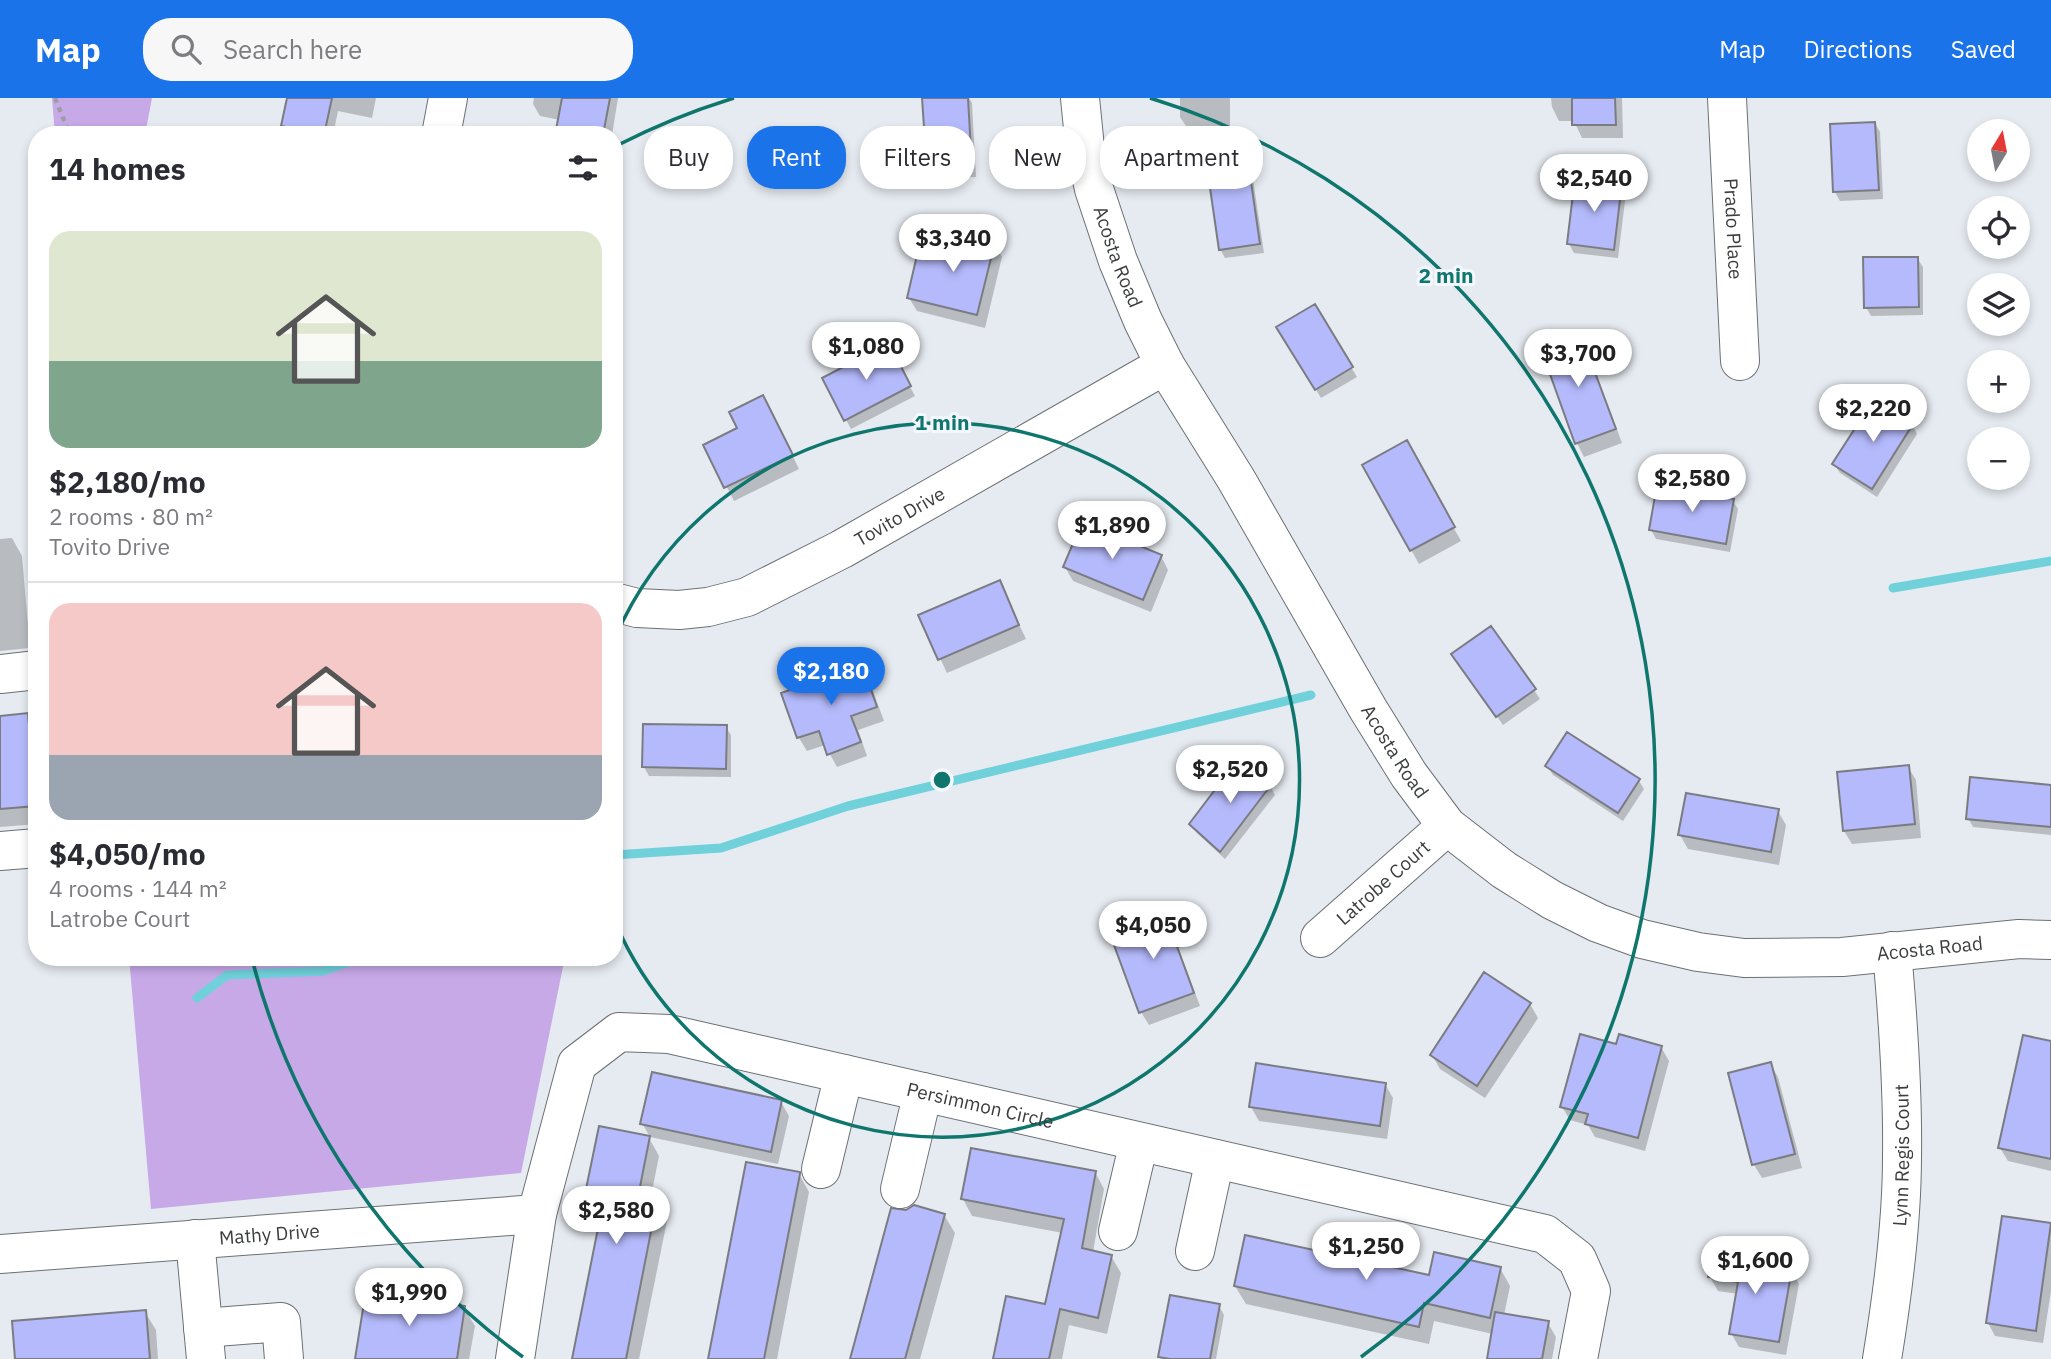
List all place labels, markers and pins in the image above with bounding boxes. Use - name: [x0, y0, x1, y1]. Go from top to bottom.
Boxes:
- pin: $2,540: [1537, 155, 1651, 214]
- pin: $3,340: [896, 214, 1010, 274]
- pin: $1,080: [809, 322, 923, 382]
- pin: $3,700: [1521, 330, 1635, 389]
- pin: $2,220: [1816, 384, 1930, 444]
- pin: $2,580: [1635, 454, 1749, 514]
- pin: $1,890: [1055, 502, 1169, 561]
- pin: $2,180: [774, 648, 888, 707]
- pin: $2,520: [1173, 746, 1287, 805]
- centre of rings: [930, 768, 954, 792]
- pin: $4,050: [1096, 902, 1210, 961]
- pin: $2,580: [559, 1186, 673, 1246]
- pin: $1,250: [1309, 1222, 1423, 1282]
- pin: $1,600: [1698, 1236, 1812, 1296]
- pin: $1,990: [352, 1268, 466, 1328]

